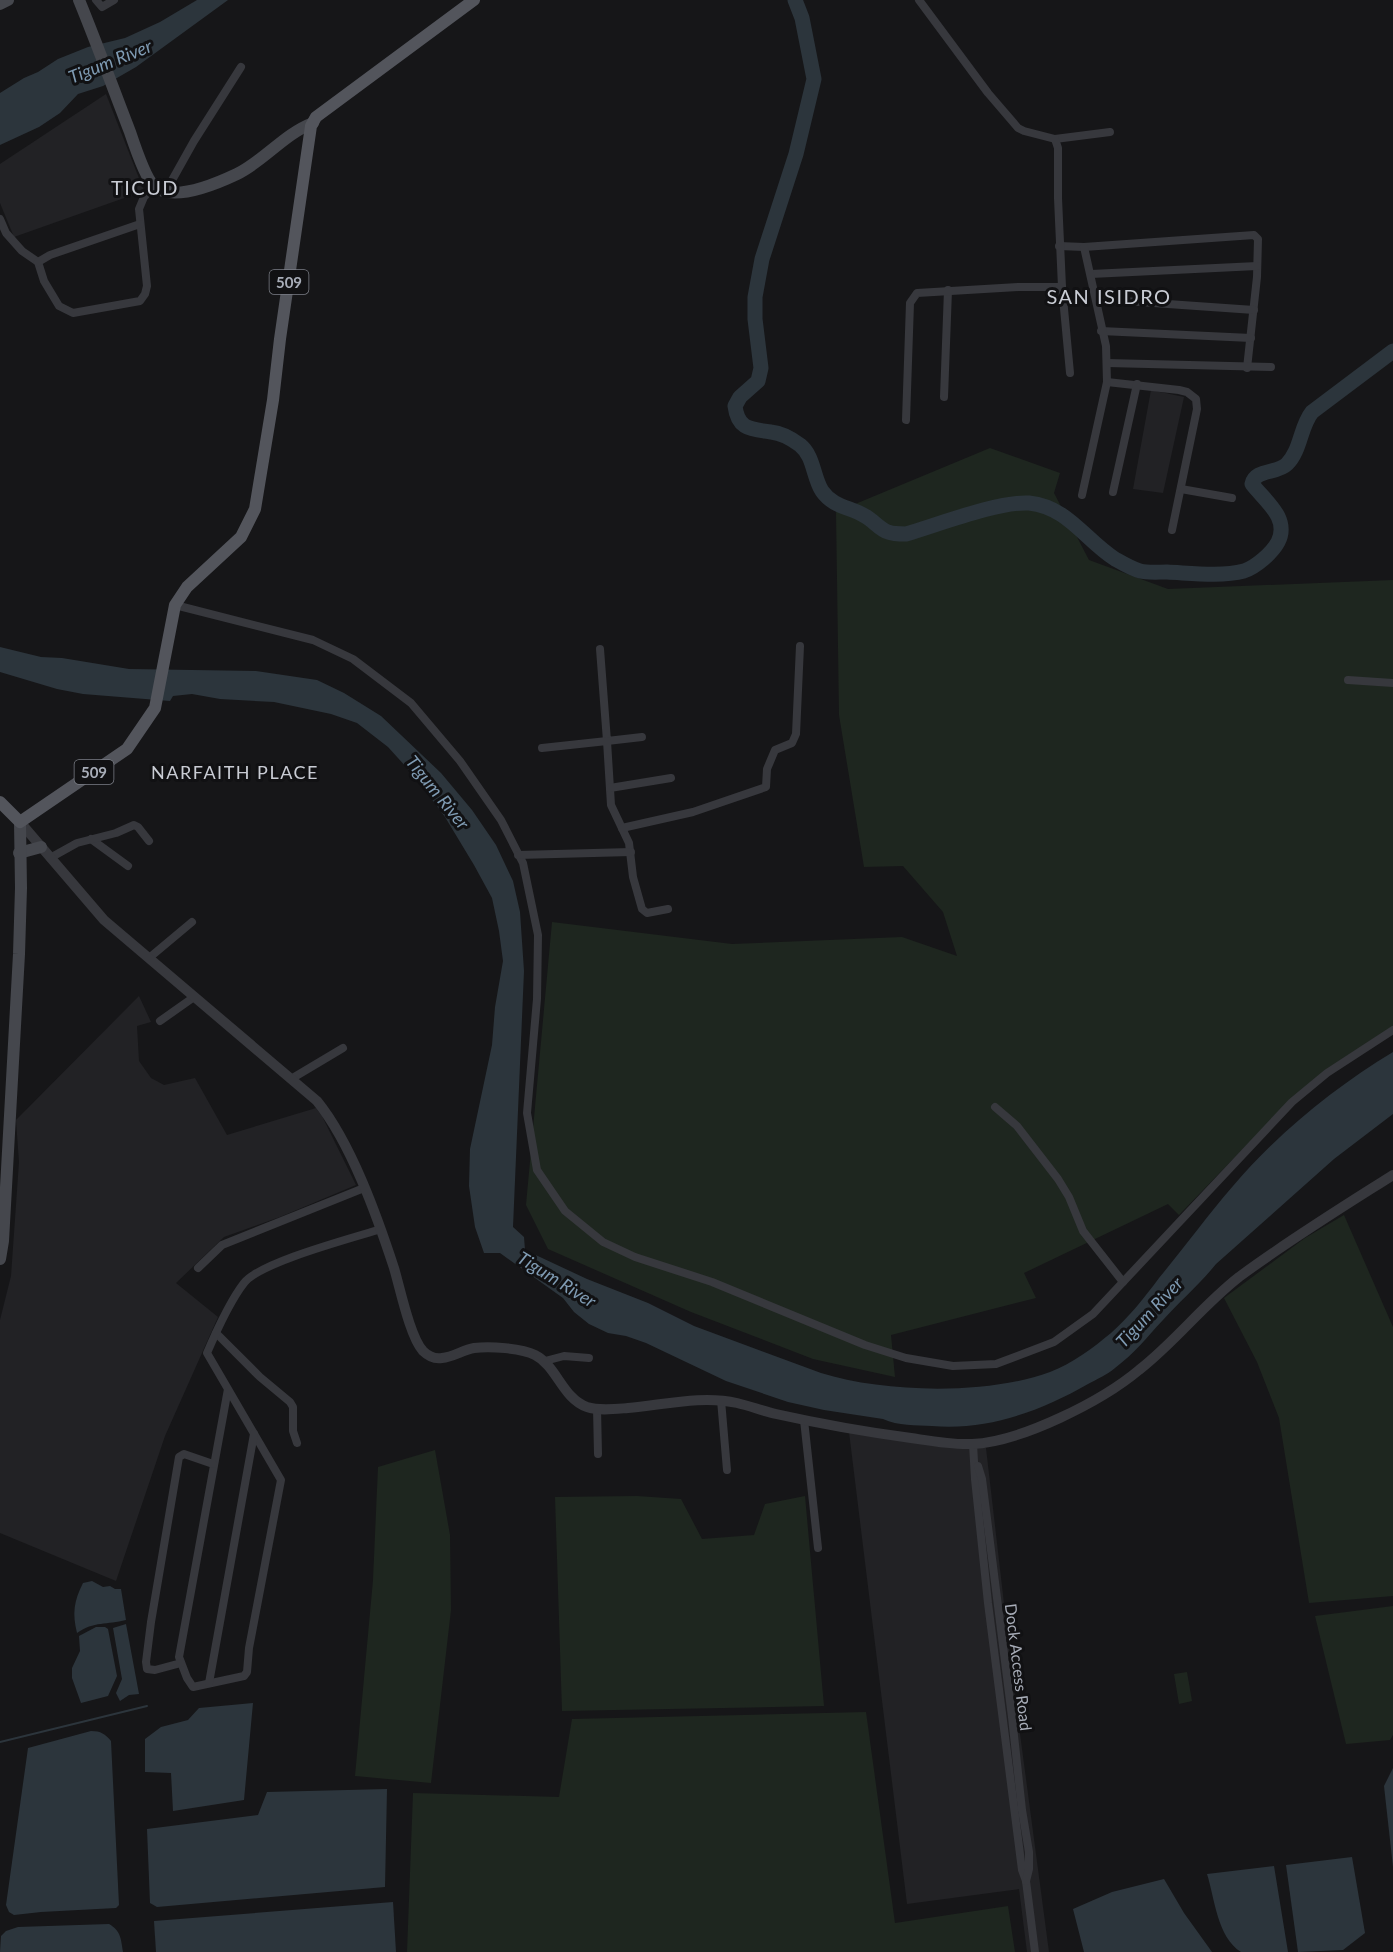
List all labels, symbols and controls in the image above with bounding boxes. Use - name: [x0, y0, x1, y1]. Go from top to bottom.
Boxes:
- water label: Tigum River: [65, 34, 156, 88]
- district label: TICUD: [111, 175, 179, 199]
- road number: 509: [270, 270, 308, 294]
- district label: SAN ISIDRO: [1046, 284, 1172, 308]
- water label: Tigum River: [402, 751, 475, 834]
- road number: 509: [74, 760, 113, 784]
- district label: NARFAITH PLACE: [151, 761, 319, 783]
- water label: Tigum River: [514, 1246, 601, 1312]
- water label: Tigum River: [1111, 1272, 1188, 1352]
- street label: Dock Access Road: [1002, 1602, 1036, 1732]

